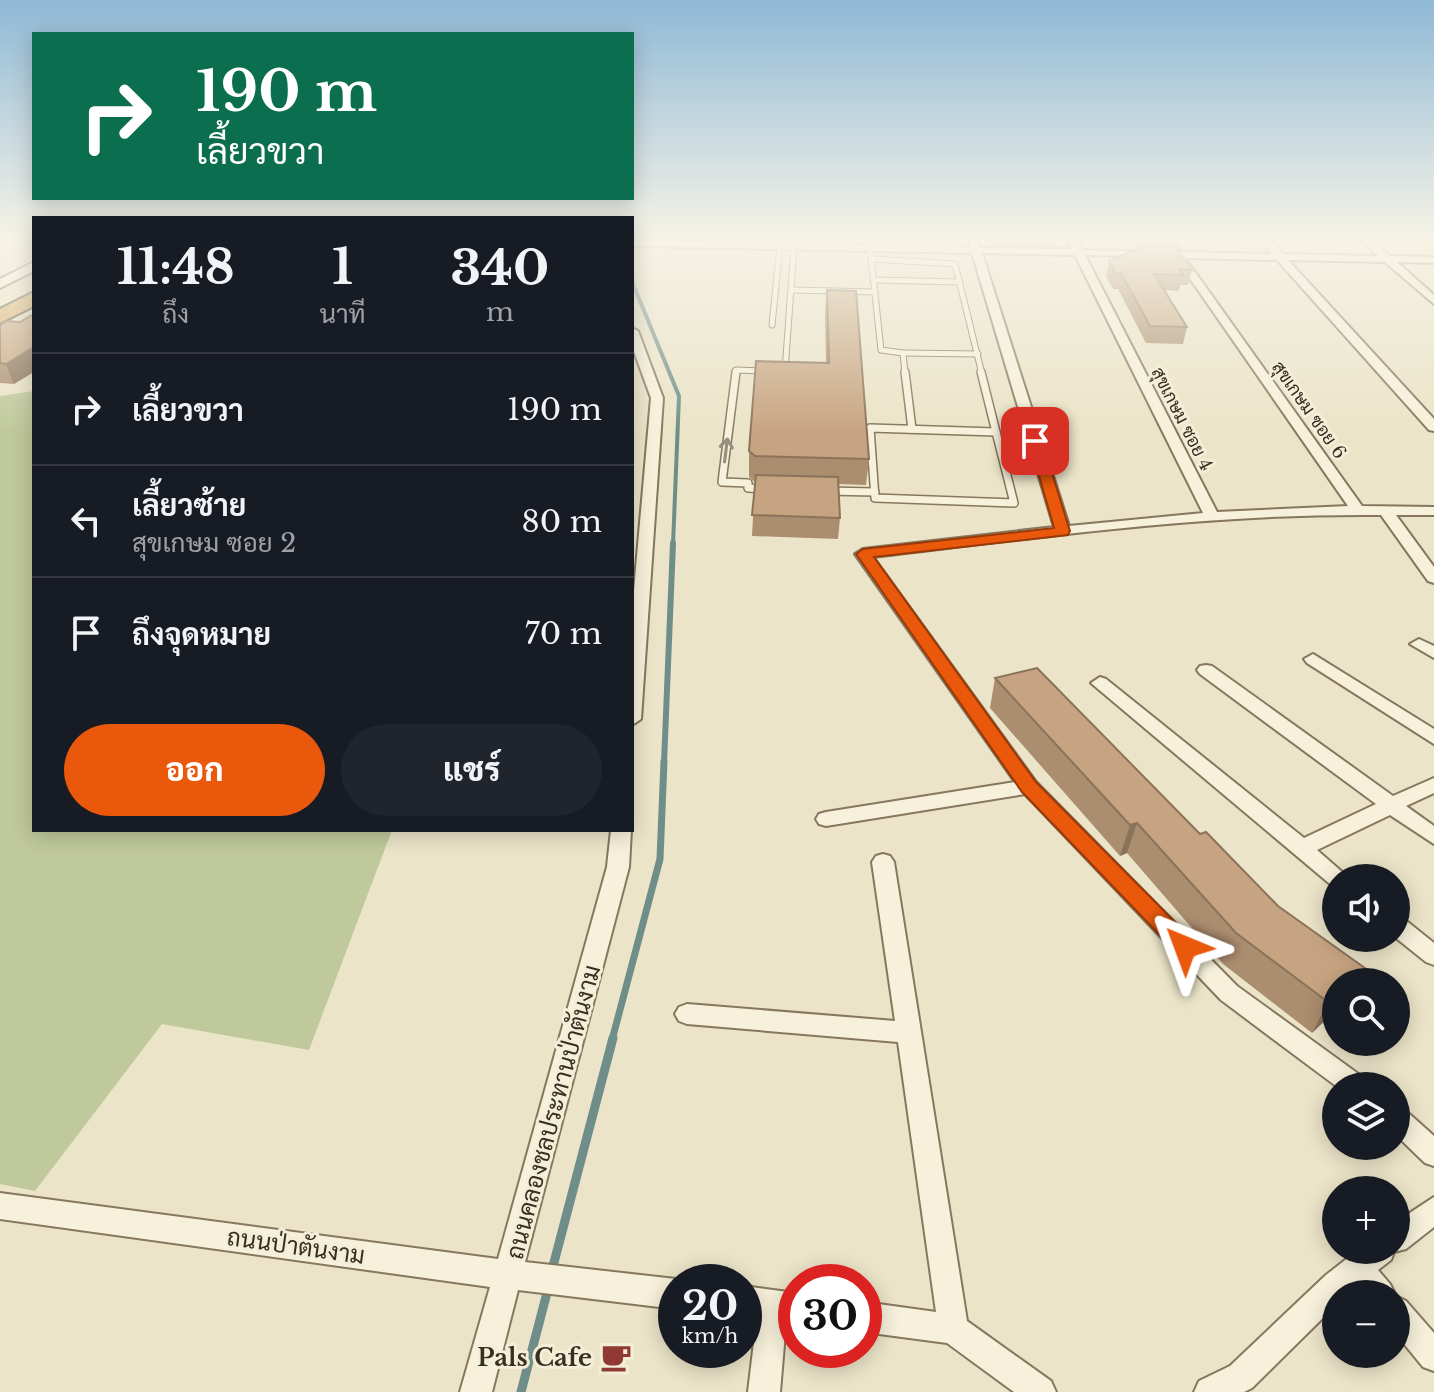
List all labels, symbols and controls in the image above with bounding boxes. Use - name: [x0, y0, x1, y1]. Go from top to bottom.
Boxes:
- text: 190 m: [196, 57, 377, 126]
- icon: right: [64, 64, 168, 168]
- text: เลี้ยวขวา: [196, 129, 324, 174]
- text: 11:48: [117, 237, 235, 297]
- text: 1: [332, 237, 353, 297]
- text: 340: [451, 238, 549, 298]
- text: m: [486, 296, 514, 328]
- text: ถึง: [162, 298, 189, 330]
- text: นาที: [319, 298, 366, 330]
- street label: สุขเกษม ซอย 6: [1266, 357, 1351, 464]
- street label: สุขเกษม ซอย 4: [1146, 364, 1217, 475]
- icon: right: [64, 387, 108, 431]
- text: 190 m: [507, 391, 602, 428]
- text: เลี้ยวขวา: [132, 392, 244, 429]
- pin: [1001, 407, 1069, 475]
- icon: arrive: [1013, 419, 1057, 463]
- one-way arrow: [719, 438, 734, 463]
- text: เลี้ยวซ้าย: [132, 487, 246, 524]
- icon: left: [64, 499, 108, 543]
- text: 80 m: [522, 503, 602, 540]
- text: สุขเกษม ซอย 2: [132, 527, 296, 559]
- icon: arrive: [64, 611, 108, 655]
- text: 70 m: [525, 615, 602, 652]
- text: ถึงจุดหมาย: [132, 616, 271, 653]
- button: ออก: [64, 724, 325, 816]
- button: แชร์: [341, 724, 602, 816]
- map controls: [1322, 864, 1410, 1368]
- button: sound: [1322, 864, 1410, 952]
- position arrow: [1143, 905, 1227, 989]
- street label: ถนนคลองชลประทานป่าตันงาม: [500, 962, 606, 1262]
- button: search: [1322, 968, 1410, 1056]
- button: layers: [1322, 1072, 1410, 1160]
- button: +: [1322, 1176, 1410, 1264]
- street label: ถนนป่าตันงาม: [225, 1222, 367, 1270]
- speed limit sign: 30: [778, 1264, 882, 1368]
- button: −: [1322, 1280, 1410, 1368]
- text: 20: [682, 1281, 738, 1331]
- text: km/h: [682, 1324, 738, 1348]
- cafe icon: Pals Cafe: [599, 1340, 633, 1374]
- place label: Pals Cafe: [477, 1343, 592, 1372]

